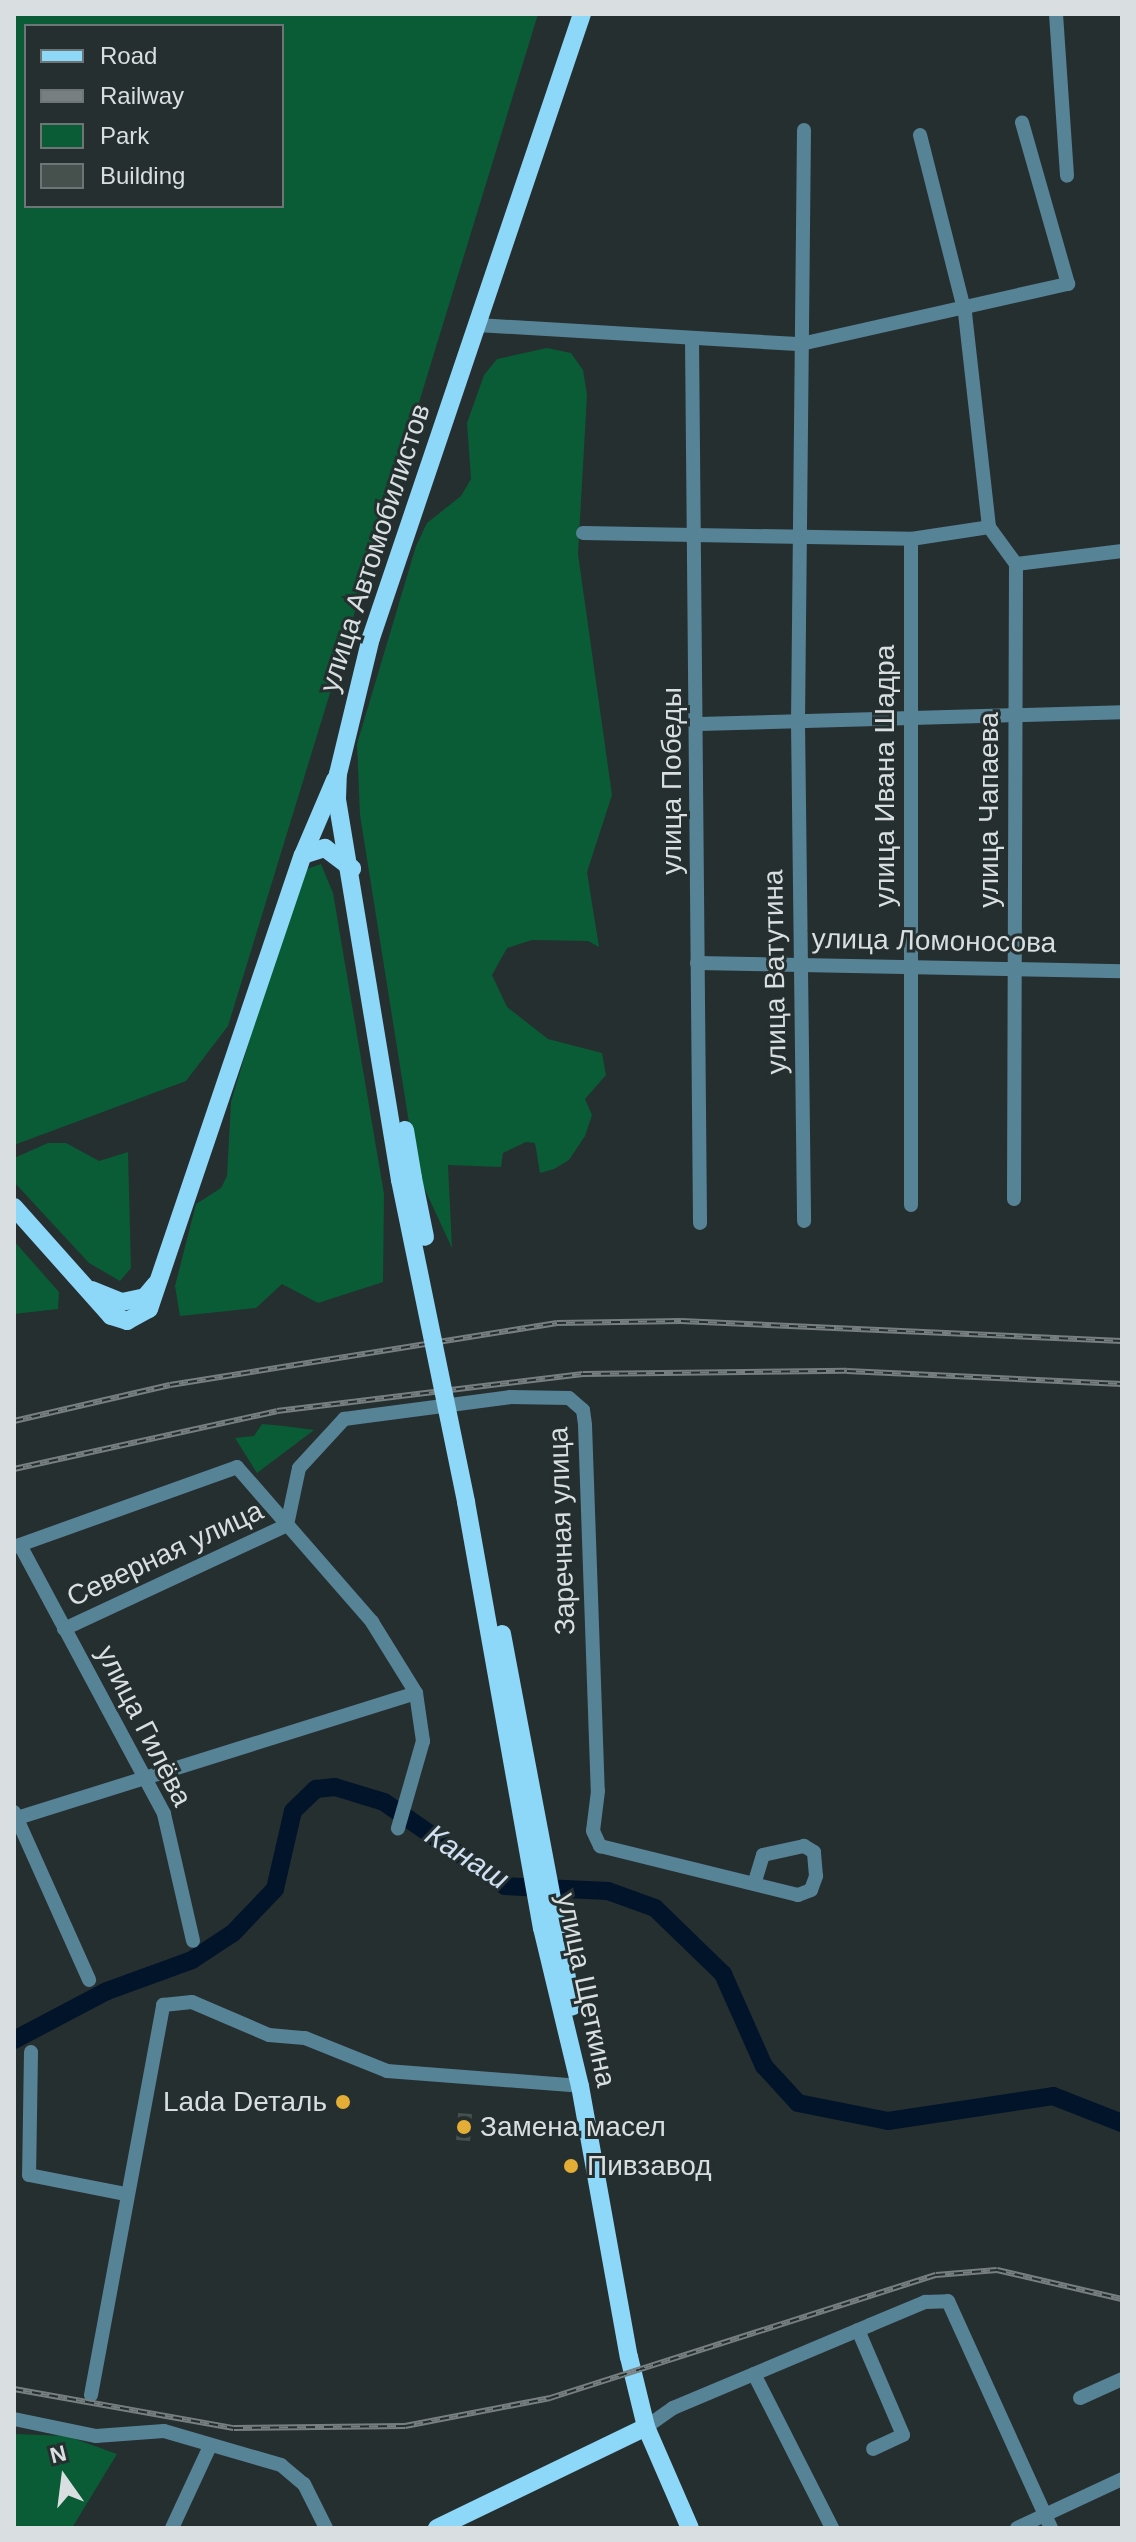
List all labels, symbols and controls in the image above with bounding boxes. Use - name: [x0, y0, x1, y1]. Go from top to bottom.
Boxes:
- legend: [24, 24, 284, 208]
- text: Road: [100, 42, 157, 69]
- text: Railway: [100, 82, 184, 109]
- text: Park: [100, 122, 149, 149]
- text: Building: [100, 162, 185, 189]
- street label: улица Автомобилистов: [312, 400, 438, 696]
- street label: улица Ивана Шадра: [868, 645, 902, 907]
- street label: улица Победы: [655, 687, 689, 875]
- street label: улица Чапаева: [972, 712, 1006, 908]
- street label: улица Ватутина: [756, 869, 794, 1075]
- street label: улица Ломоносова: [811, 922, 1057, 960]
- street label: Заречная улица: [542, 1426, 582, 1636]
- street label: Северная улица: [62, 1494, 268, 1614]
- street label: улица Гилёва: [89, 1640, 199, 1812]
- water label: Канаш: [418, 1817, 516, 1897]
- street label: улица Щеткина: [549, 1890, 623, 2090]
- place label: Lada Dеталь: [163, 2085, 327, 2119]
- marker: Lada Dеталь: [334, 2093, 352, 2111]
- place label: Замена масел: [480, 2110, 666, 2144]
- marker: Замена масел: [455, 2118, 473, 2136]
- place label: Пивзавод: [587, 2149, 712, 2183]
- marker: Пивзавод: [562, 2157, 580, 2175]
- north arrow: [24, 2438, 104, 2518]
- text: N: [47, 2440, 69, 2468]

